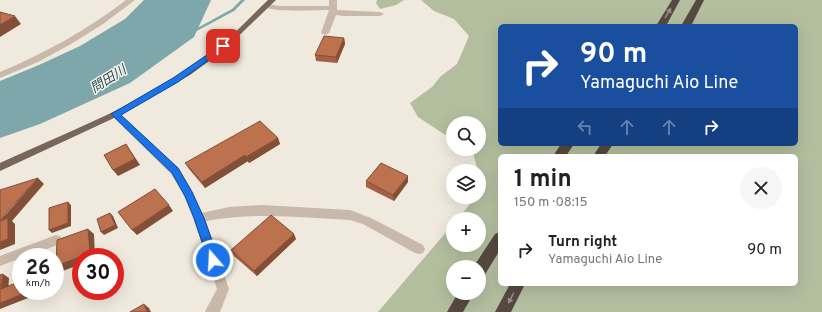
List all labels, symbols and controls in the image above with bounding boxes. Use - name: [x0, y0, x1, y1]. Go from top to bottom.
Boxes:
- one-way arrow: [665, 7, 672, 19]
- pin: [206, 29, 240, 63]
- icon: arrive: [212, 35, 234, 57]
- text: 90 m: [580, 37, 647, 73]
- icon: right: [514, 40, 566, 92]
- water label: 問田川: [88, 62, 131, 97]
- text: Yamaguchi Aio Line: [580, 72, 738, 95]
- map controls: [446, 116, 486, 300]
- button: search: [446, 116, 486, 156]
- icon: left: [574, 116, 596, 138]
- icon: ahead: [616, 116, 638, 138]
- icon: ahead: [658, 116, 680, 138]
- icon: right: [700, 116, 722, 138]
- button: layers: [446, 164, 486, 204]
- text: 1 min: [514, 165, 572, 195]
- button: close: [740, 167, 782, 209]
- text: 150 m · 08:15: [514, 195, 588, 211]
- button: +: [446, 212, 486, 252]
- text: Turn right: [548, 233, 617, 252]
- position arrow: [192, 239, 234, 281]
- icon: right: [514, 239, 536, 261]
- text: 90 m: [747, 241, 782, 260]
- speed limit sign: 30: [72, 248, 124, 300]
- text: Yamaguchi Aio Line: [548, 252, 662, 268]
- text: 26: [26, 256, 50, 282]
- button: −: [446, 260, 486, 300]
- text: km/h: [26, 277, 50, 290]
- one-way arrow: [507, 292, 514, 304]

